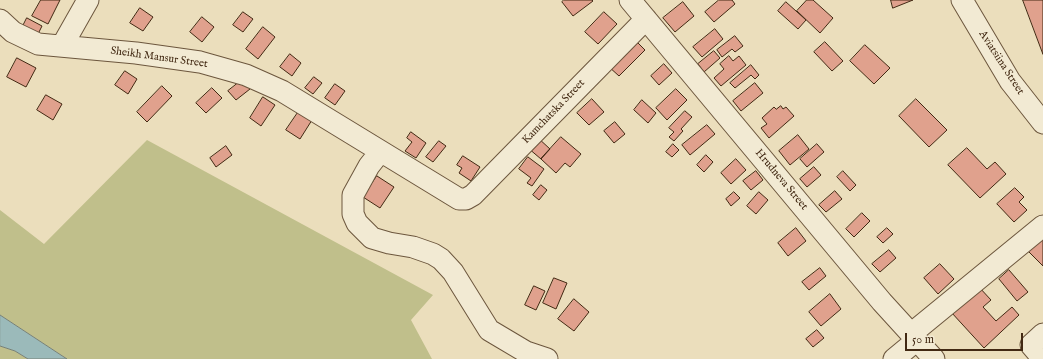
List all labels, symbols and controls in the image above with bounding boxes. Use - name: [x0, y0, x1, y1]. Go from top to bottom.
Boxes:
- street label: Aviatsiina Street: [975, 29, 1027, 97]
- street label: Sheikh Mansur Street: [110, 45, 208, 71]
- street label: Kamchatska Street: [520, 77, 588, 147]
- street label: Hrudneva Street: [752, 147, 810, 213]
- scale bar: [907, 325, 1025, 351]
- text: 50 m: [912, 332, 934, 347]

